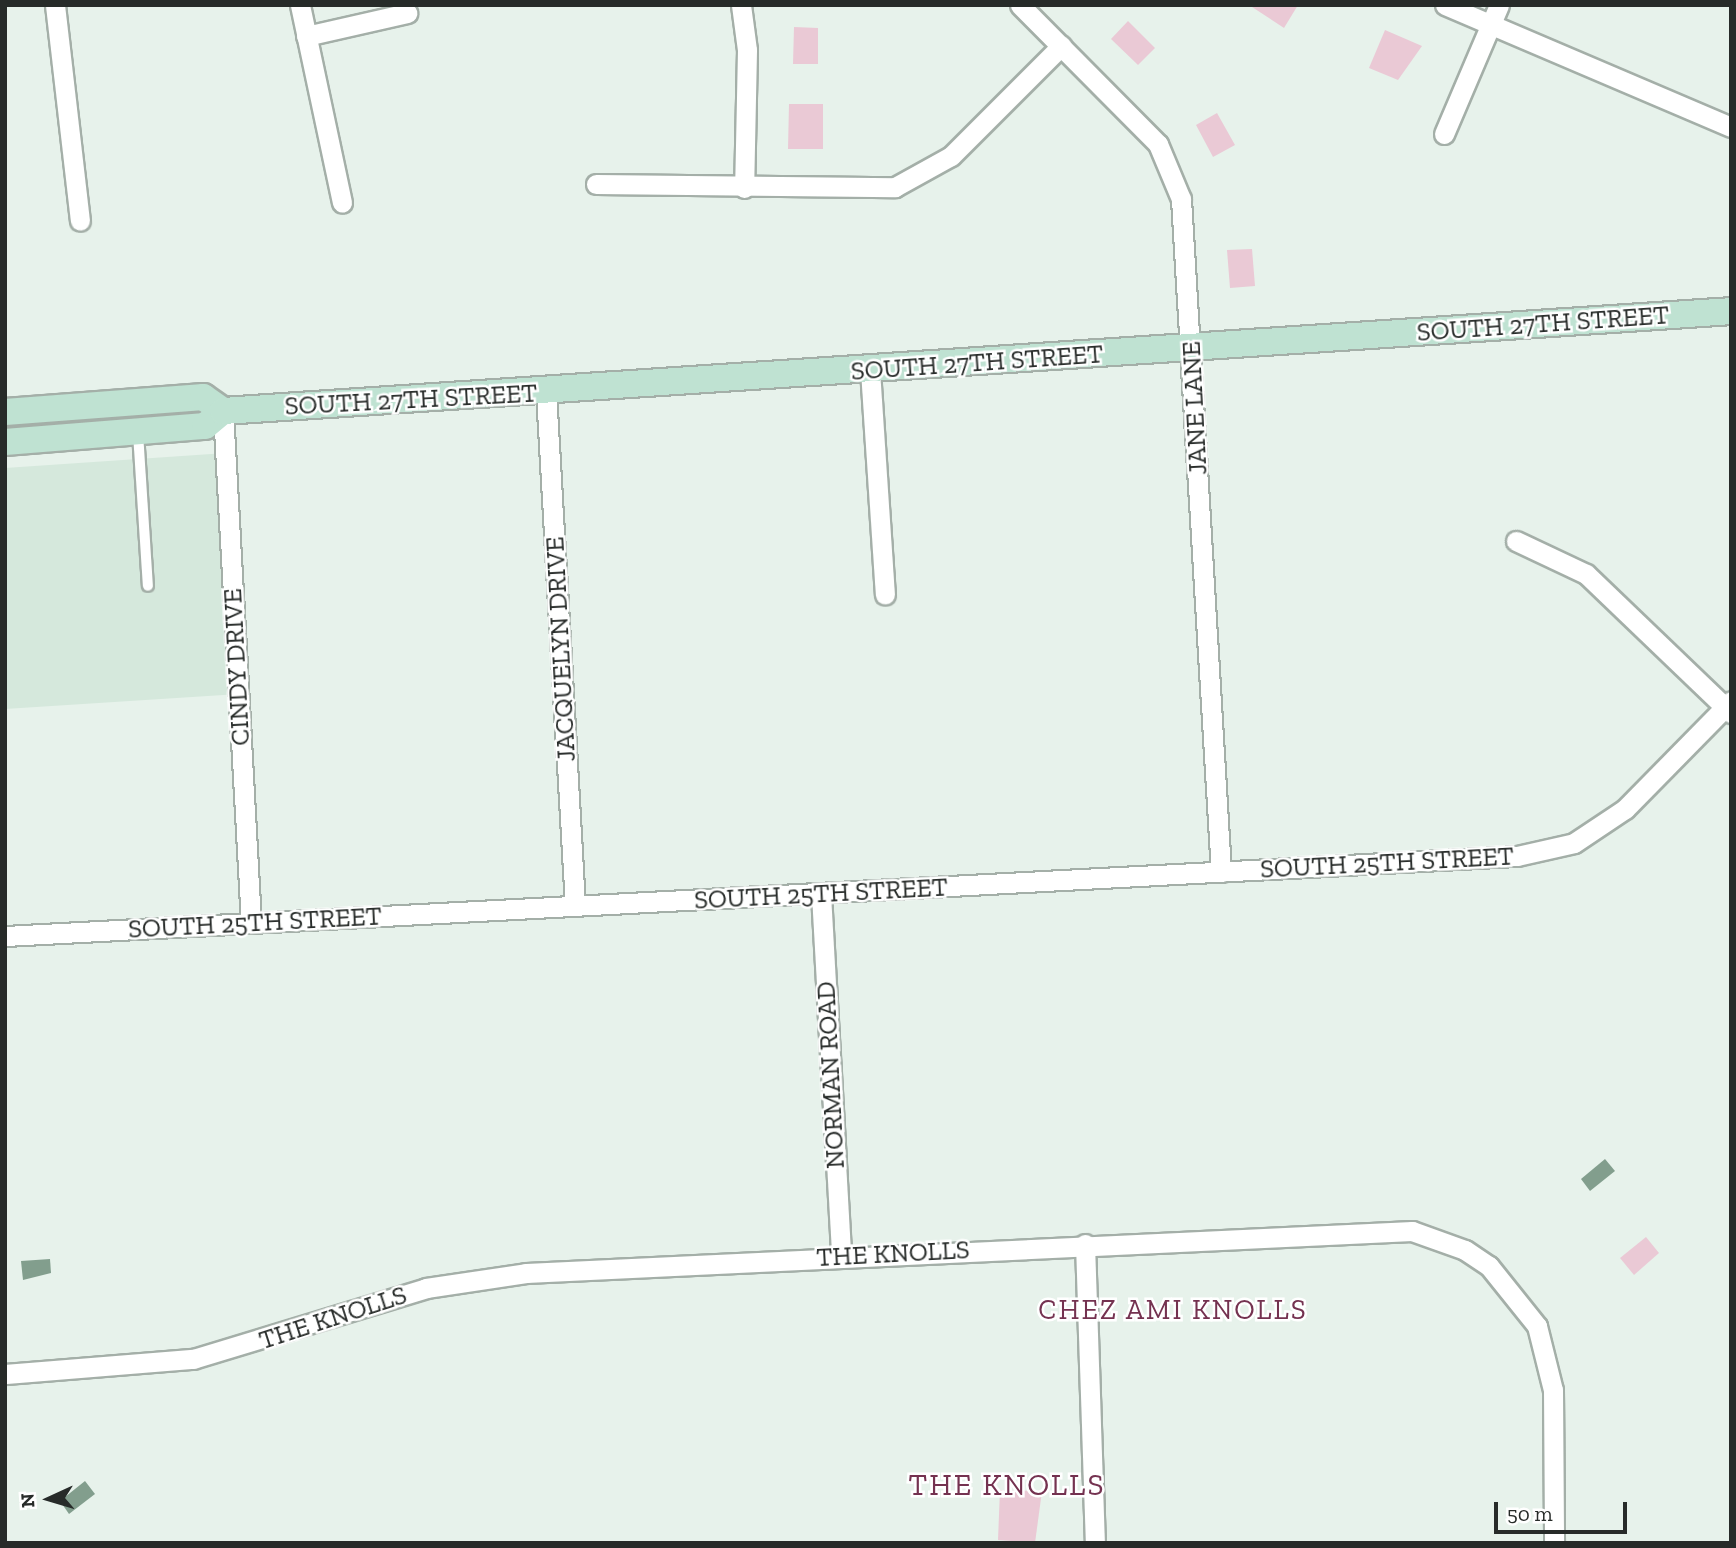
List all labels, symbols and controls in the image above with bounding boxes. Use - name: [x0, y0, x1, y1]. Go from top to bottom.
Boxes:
- street label: SOUTH 27TH STREET: [1416, 300, 1670, 348]
- street label: SOUTH 27TH STREET: [850, 339, 1104, 387]
- street label: JANE LANE: [1176, 340, 1214, 476]
- street label: SOUTH 27TH STREET: [284, 378, 538, 422]
- street label: JACQUELYN DRIVE: [540, 536, 582, 762]
- street label: CINDY DRIVE: [217, 587, 257, 747]
- street label: SOUTH 25TH STREET: [1259, 841, 1515, 885]
- street label: SOUTH 25TH STREET: [693, 872, 949, 916]
- street label: SOUTH 25TH STREET: [127, 901, 383, 945]
- street label: NORMAN ROAD: [811, 981, 851, 1169]
- street label: THE KNOLLS: [816, 1234, 970, 1274]
- street label: THE KNOLLS: [255, 1279, 411, 1357]
- district label: CHEZ AMI KNOLLS: [1040, 1293, 1306, 1327]
- north arrow: [14, 1464, 84, 1534]
- district label: THE KNOLLS: [910, 1467, 1104, 1503]
- scale bar: [1498, 1488, 1631, 1532]
- text: N: [16, 1492, 40, 1509]
- text: 50 m: [1507, 1501, 1553, 1526]

